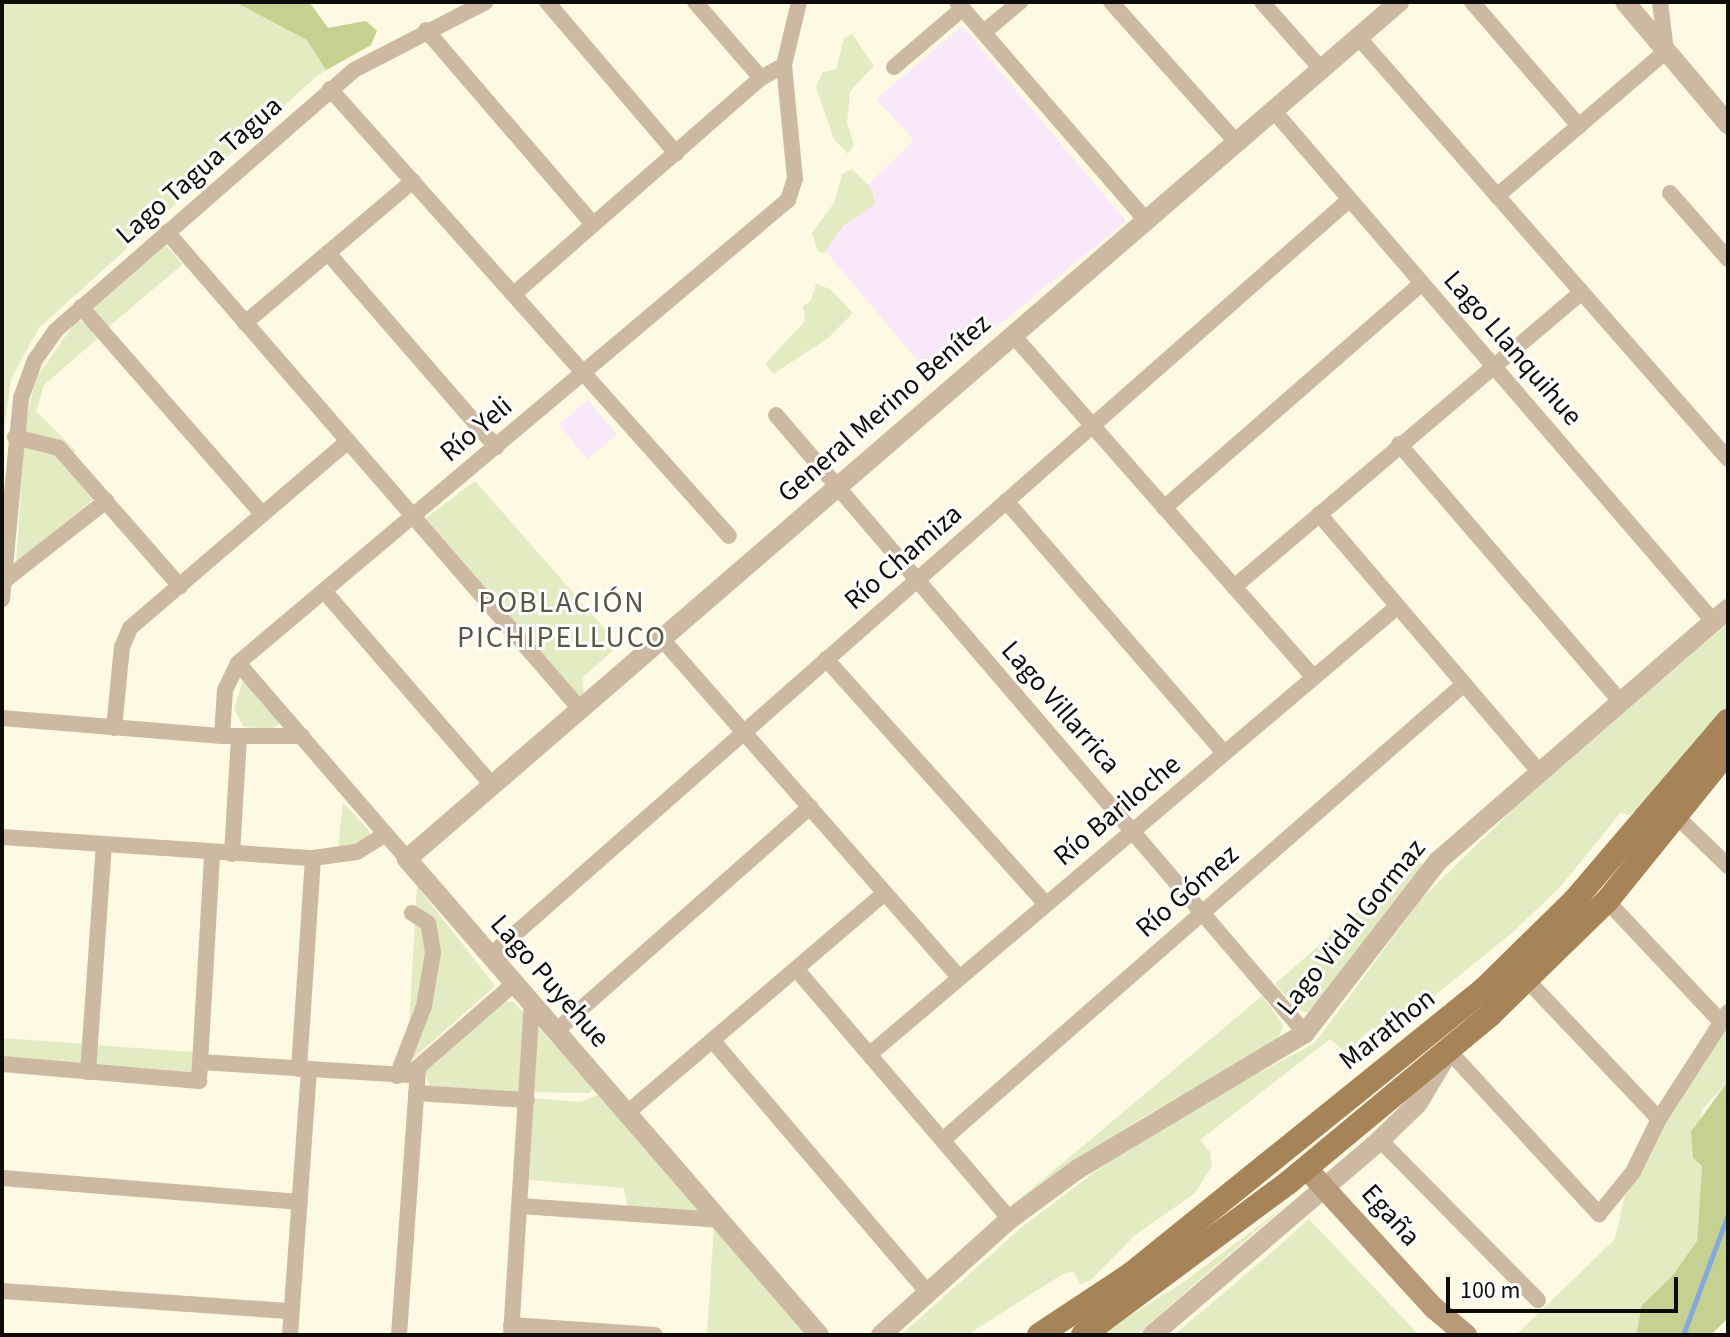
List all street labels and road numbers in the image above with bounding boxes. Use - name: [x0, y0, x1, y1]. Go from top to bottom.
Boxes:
- street label: Lago Tagua Tagua: [109, 89, 289, 251]
- street label: Lago Llanquihue: [1437, 264, 1589, 432]
- street label: General Merino Benítez: [771, 307, 997, 509]
- street label: Río Yeli: [433, 389, 519, 469]
- street label: Río Chamiza: [837, 497, 969, 617]
- street label: Lago Villarrica: [994, 634, 1128, 780]
- street label: Río Bariloche: [1047, 747, 1187, 873]
- street label: Lago Vidal Gormaz: [1270, 832, 1432, 1022]
- street label: Río Gómez: [1129, 837, 1245, 945]
- street label: Lago Puyehue: [483, 908, 617, 1054]
- street label: Marathon: [1332, 981, 1442, 1077]
- street label: Egaña: [1354, 1177, 1428, 1253]

